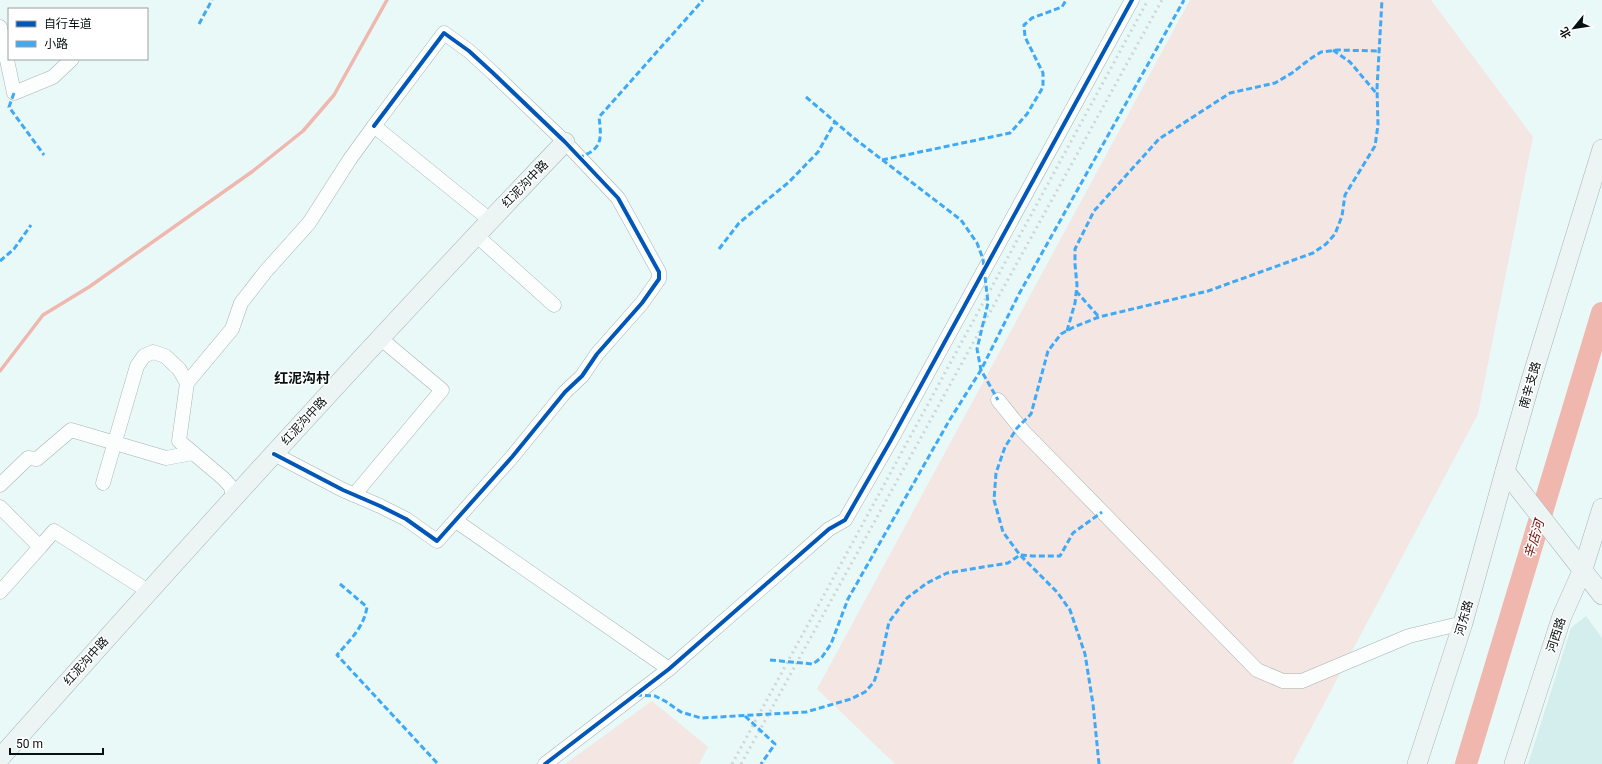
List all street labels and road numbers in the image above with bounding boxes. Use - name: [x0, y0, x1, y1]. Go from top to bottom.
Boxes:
- street label: 红泥沟中路: [499, 158, 551, 210]
- street label: 南辛支路: [1517, 360, 1543, 410]
- street label: 红泥沟中路: [278, 394, 330, 448]
- street label: 河东路: [1452, 599, 1476, 637]
- street label: 河西路: [1544, 616, 1568, 654]
- street label: 红泥沟中路: [61, 634, 111, 688]

